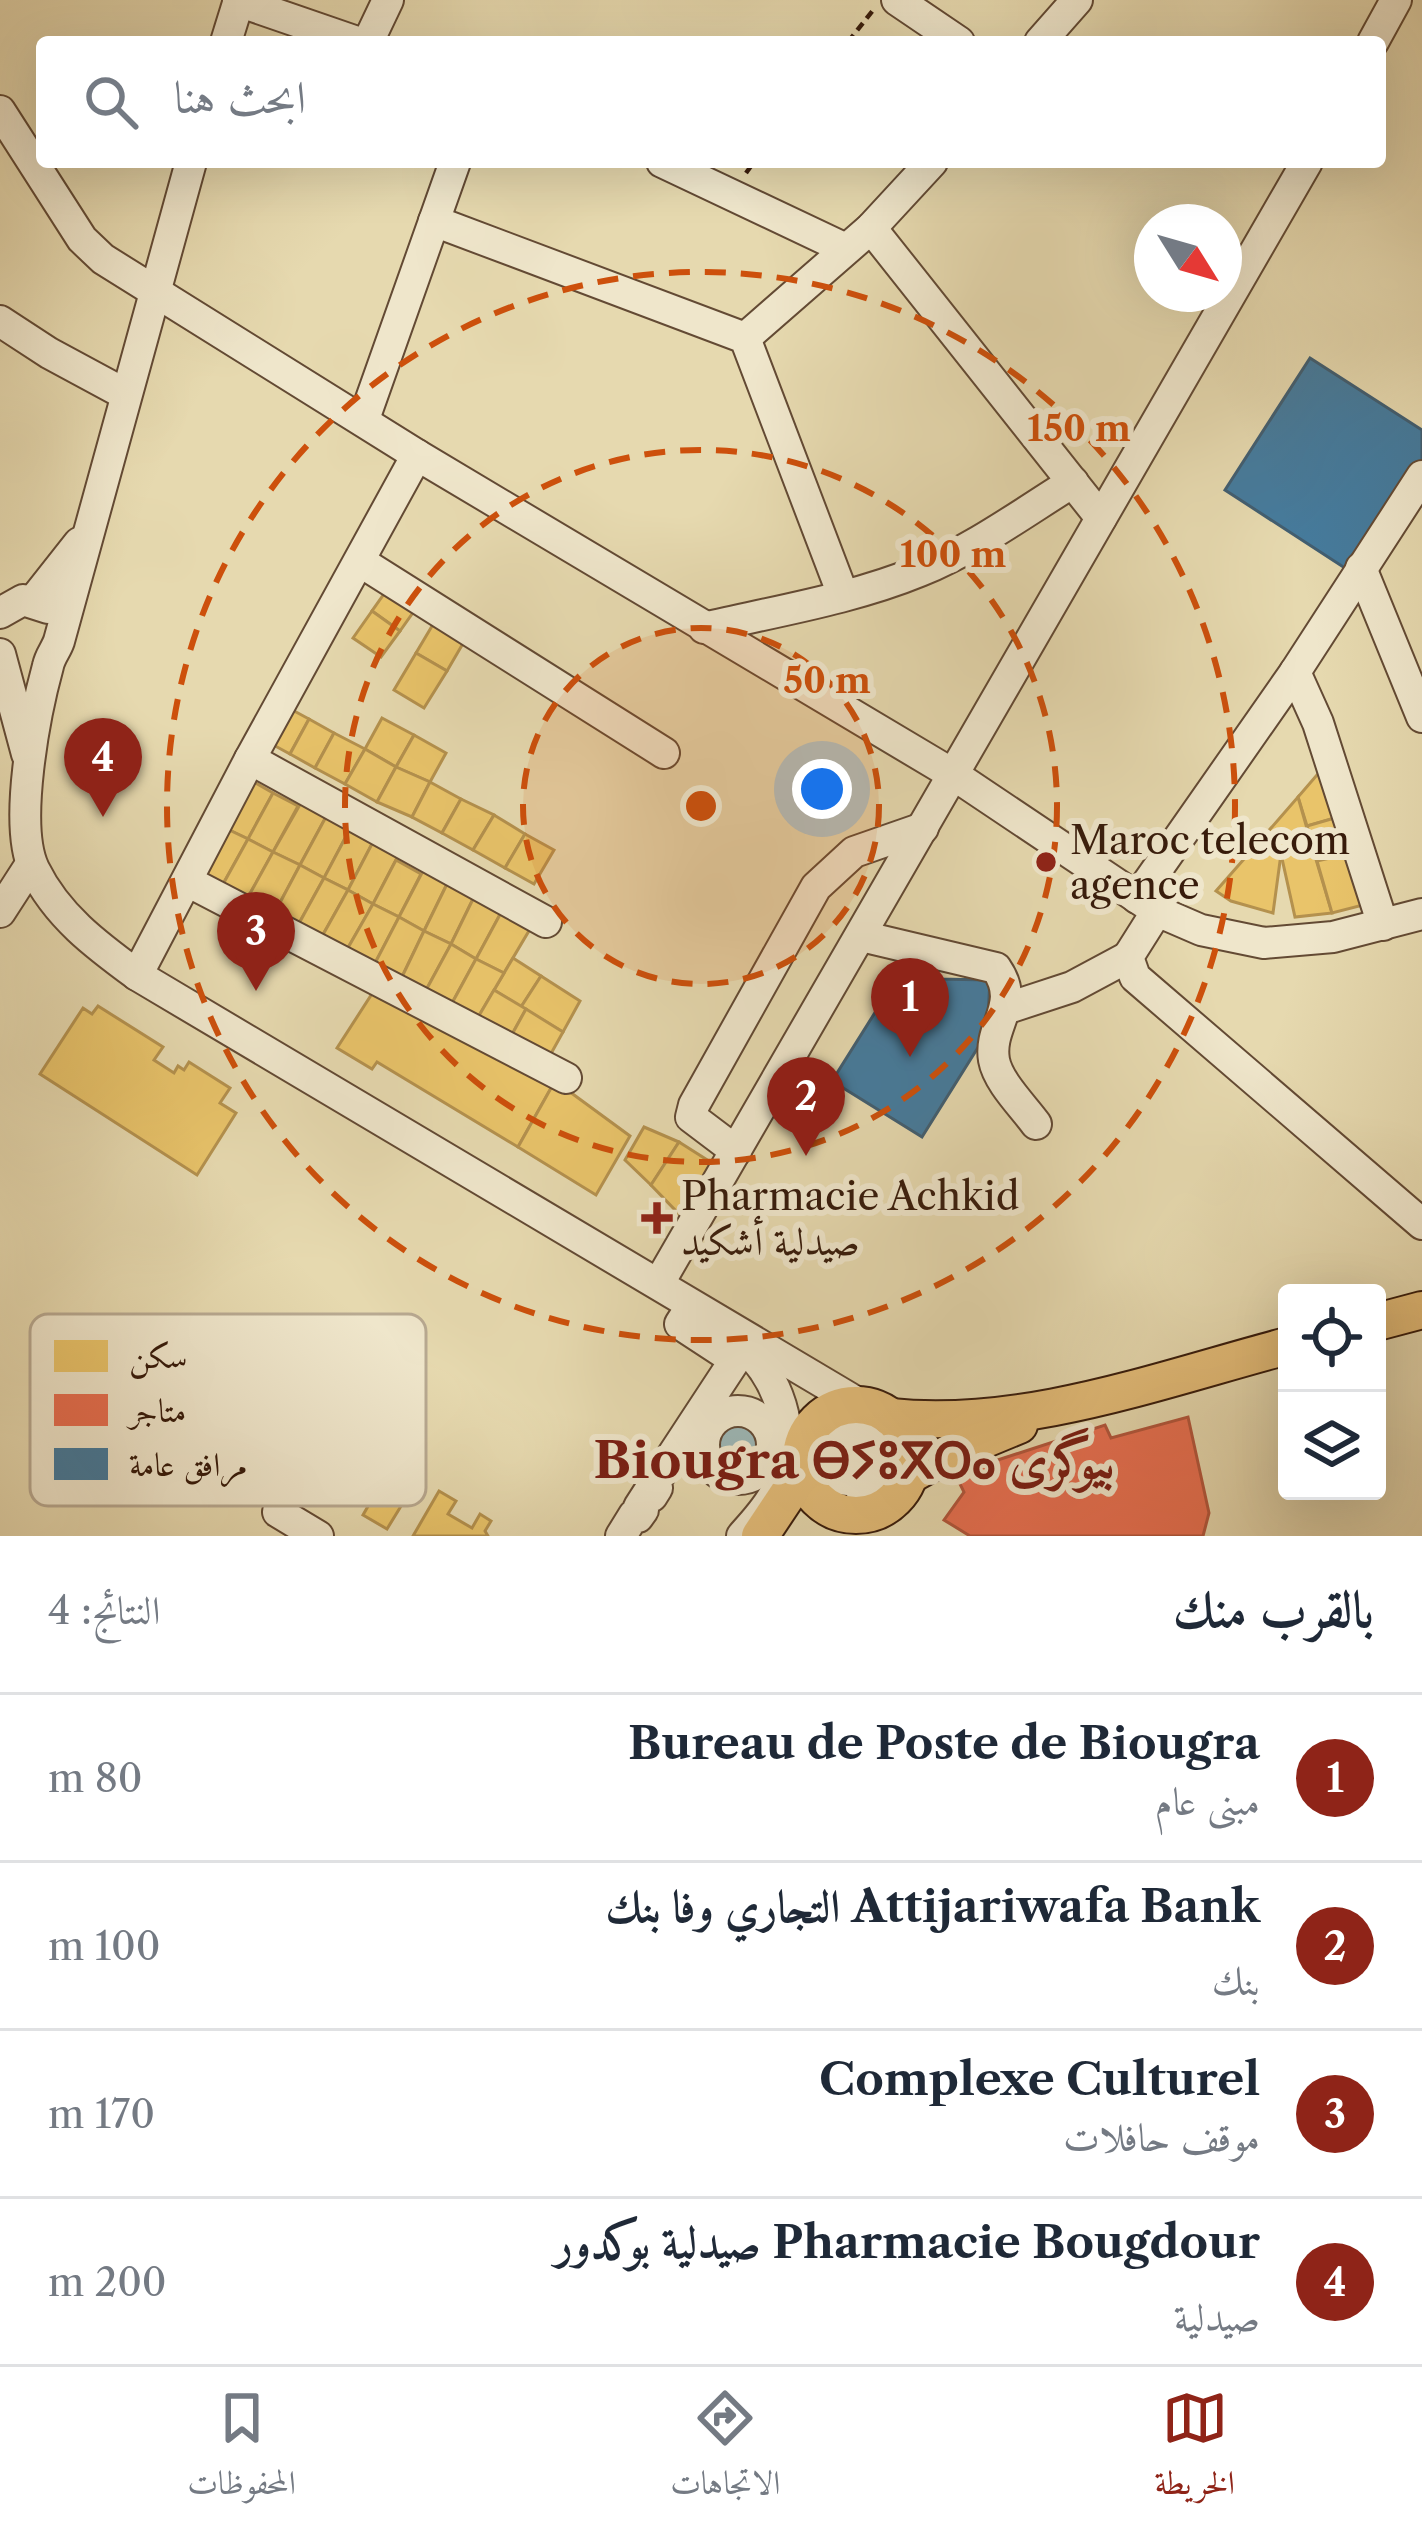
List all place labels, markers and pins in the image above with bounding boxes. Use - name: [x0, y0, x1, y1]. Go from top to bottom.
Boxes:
- pin: 4: [64, 718, 142, 817]
- centre of rings: [680, 785, 722, 827]
- place label: Maroc telecom agence: [1070, 816, 1350, 909]
- marker: Maroc telecom agence: [1033, 849, 1059, 875]
- pin: 3: [217, 892, 295, 991]
- pin: 1: [871, 958, 949, 1057]
- pin: 2: [767, 1057, 845, 1156]
- place label: Pharmacie Achkid صيدلية أشكيد: [681, 1172, 1019, 1265]
- marker: Pharmacie Achkid صيدلية أشكيد: [644, 1205, 670, 1231]

